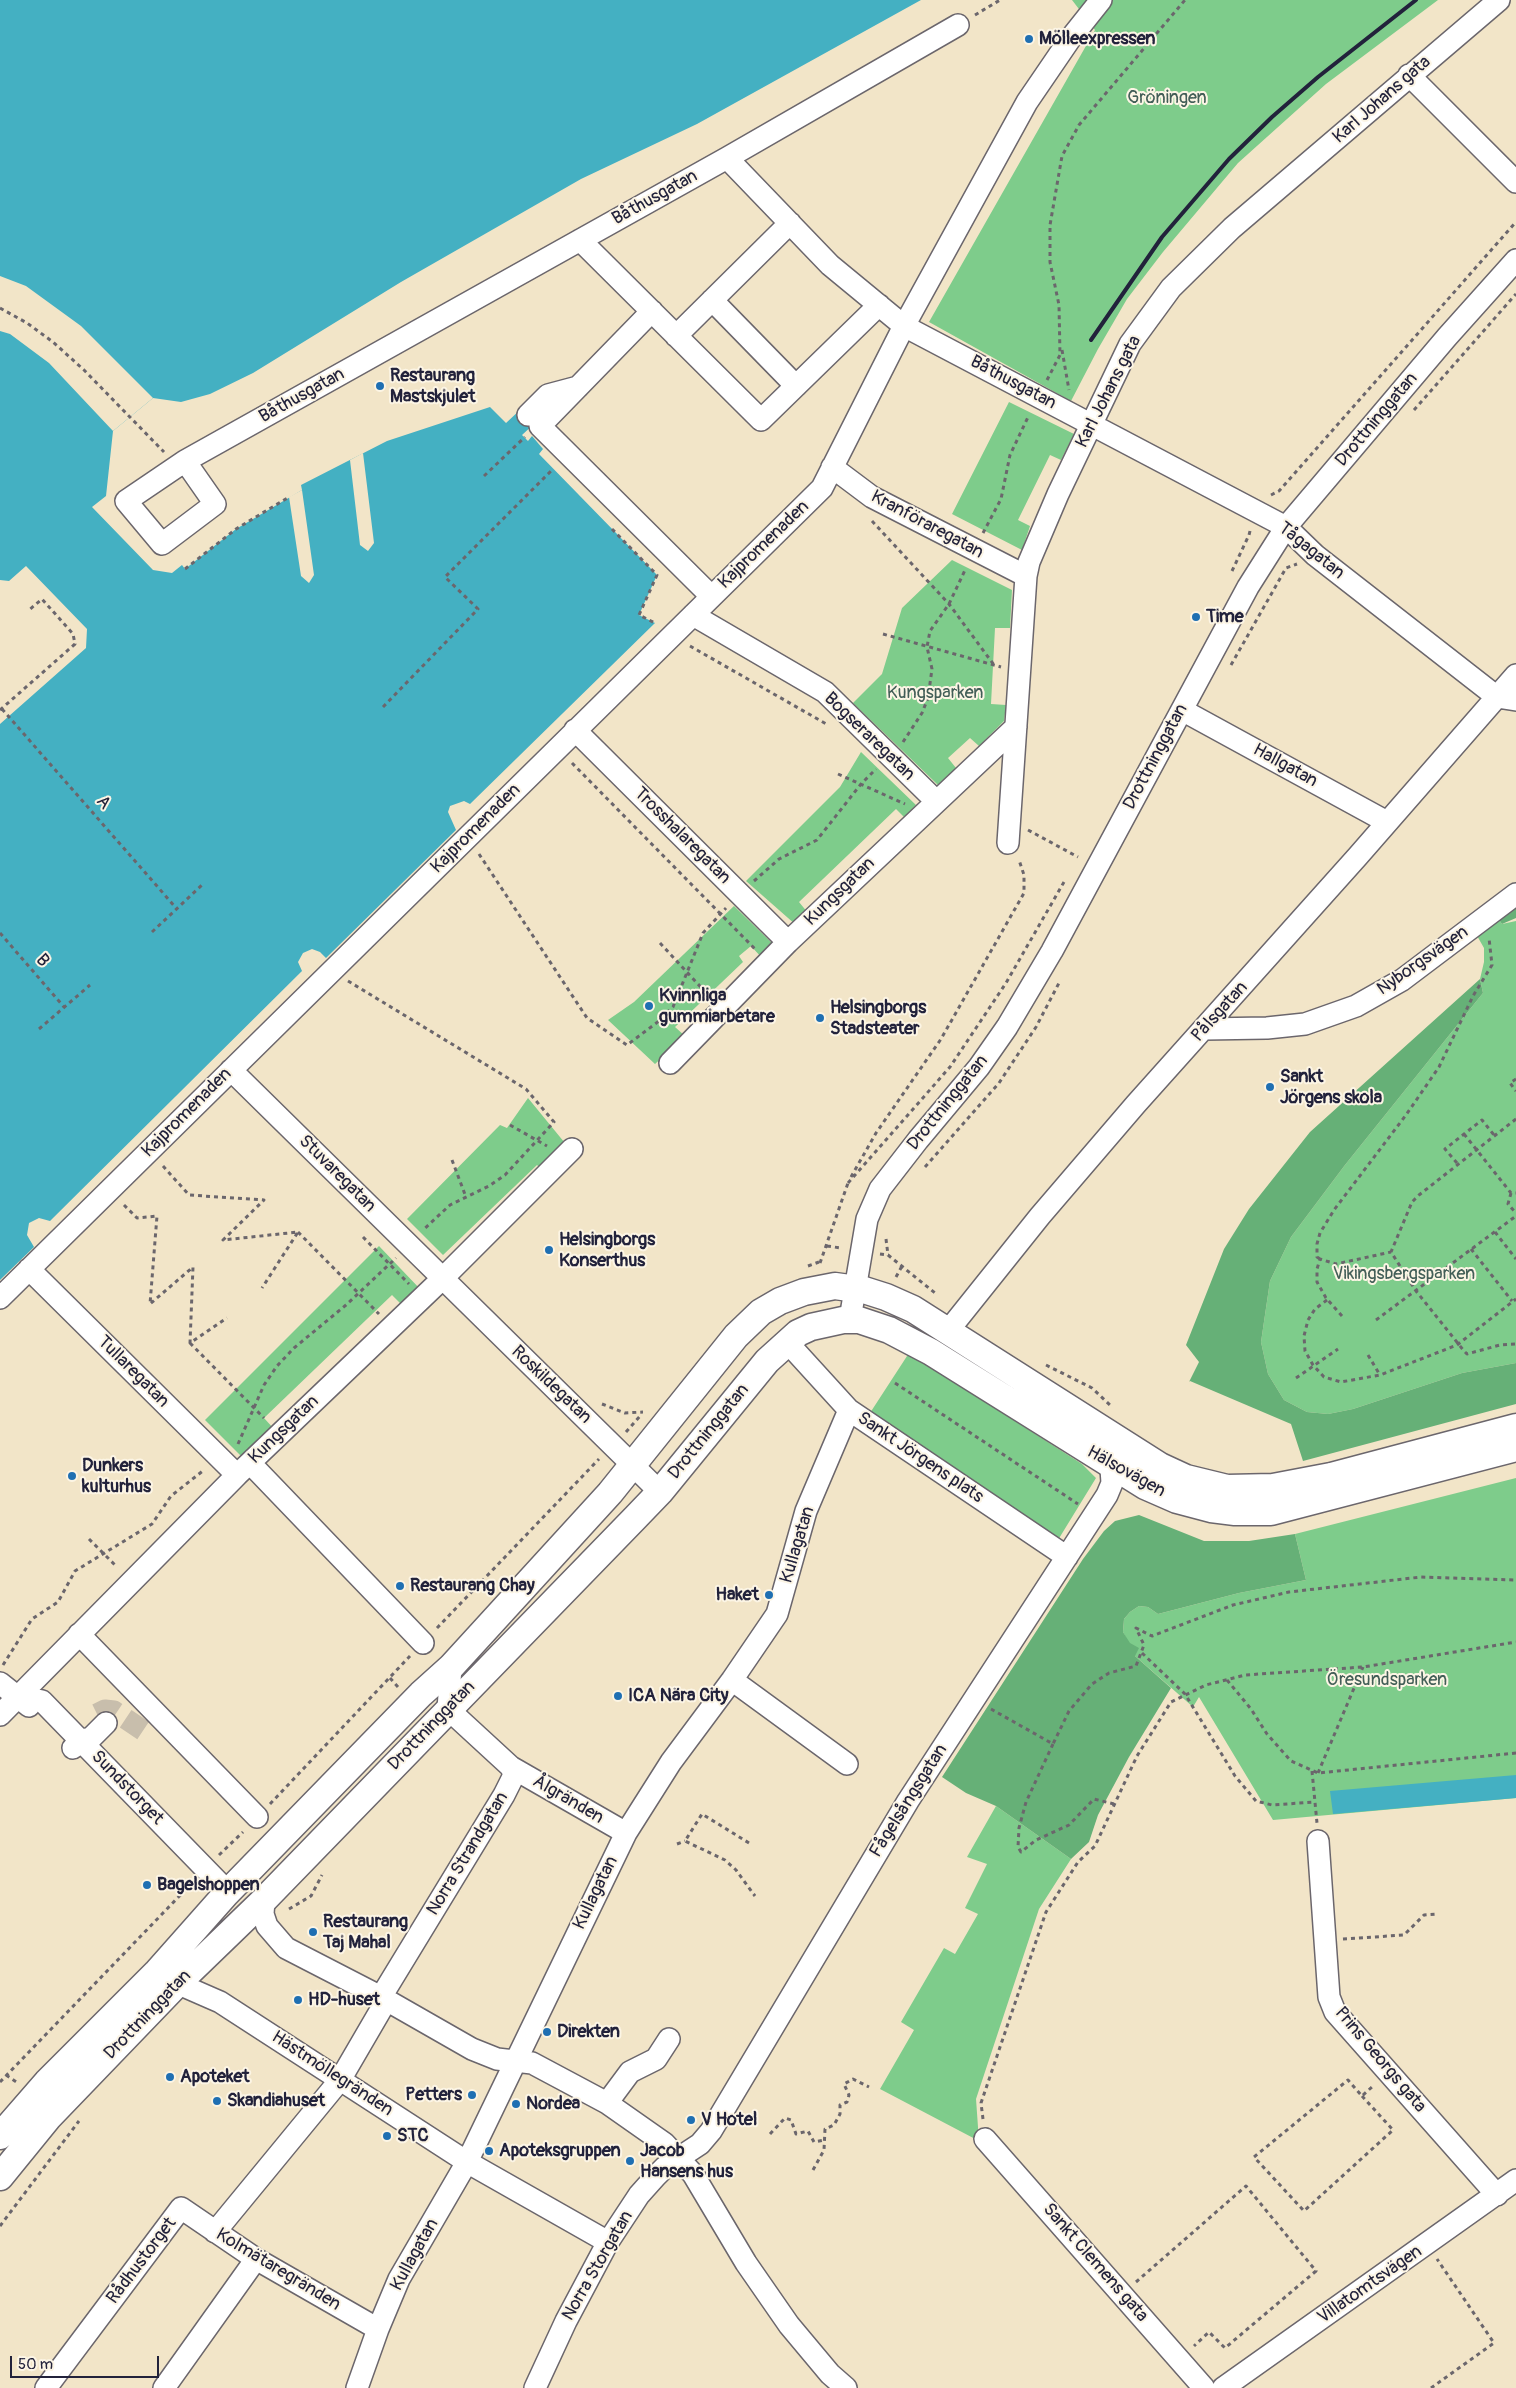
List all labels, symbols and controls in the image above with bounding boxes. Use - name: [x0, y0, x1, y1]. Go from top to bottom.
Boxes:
- place label: Mölleexpressen: [1039, 28, 1155, 50]
- marker: Mölleexpressen: [1023, 33, 1035, 45]
- street label: Karl Johans gata: [1329, 52, 1435, 148]
- park label: Gröningen: [1127, 87, 1207, 109]
- street label: Båthusgatan: [608, 166, 702, 230]
- street label: Karl Johans gata: [1072, 332, 1146, 452]
- street label: Båthusgatan: [966, 351, 1060, 415]
- street label: Båthusgatan: [255, 364, 349, 428]
- place label: Restaurang Mastskjulet: [390, 365, 475, 408]
- street label: Drottninggatan: [1331, 369, 1423, 471]
- marker: Restaurang Mastskjulet: [374, 380, 386, 392]
- street label: Kranföraregatan: [867, 486, 987, 564]
- street label: Kajpromenaden: [714, 496, 814, 594]
- street label: Tågagatan: [1274, 518, 1348, 584]
- place label: Time: [1206, 606, 1244, 628]
- marker: Time: [1190, 611, 1202, 623]
- park label: Kungsparken: [887, 682, 983, 704]
- street label: Bogseraregatan: [819, 688, 919, 786]
- street label: Drottninggatan: [1119, 701, 1193, 813]
- street label: Hallgatan: [1249, 739, 1321, 793]
- street label: Kajpromenaden: [427, 780, 525, 878]
- street label: Trosshalaregatan: [629, 783, 735, 889]
- street label: A: [91, 792, 115, 814]
- street label: Kungsgatan: [800, 853, 880, 931]
- street label: Nyborgsvägen: [1373, 922, 1473, 1000]
- street label: B: [31, 950, 53, 972]
- street label: Pålsgatan: [1187, 977, 1253, 1047]
- place label: Kvinnliga gummiarbetare: [659, 985, 775, 1028]
- place label: Helsingborgs Stadsteater: [830, 997, 926, 1040]
- marker: Kvinnliga gummiarbetare: [643, 1000, 655, 1012]
- marker: Helsingborgs Stadsteater: [814, 1012, 826, 1024]
- street label: Drottninggatan: [903, 1051, 993, 1155]
- street label: Kajpromenaden: [138, 1064, 236, 1162]
- place label: Sankt Jörgens skola: [1280, 1066, 1382, 1108]
- marker: Sankt Jörgens skola: [1264, 1081, 1276, 1093]
- street label: Stuvaregatan: [294, 1131, 380, 1217]
- place label: Helsingborgs Konserthus: [559, 1229, 655, 1272]
- marker: Helsingborgs Konserthus: [543, 1244, 555, 1256]
- park label: Vikingsbergsparken: [1333, 1263, 1475, 1285]
- street label: Tullaregatan: [93, 1332, 173, 1412]
- street label: Roskildegatan: [506, 1341, 596, 1429]
- street label: Drottninggatan: [664, 1380, 754, 1484]
- street label: Kungsgatan: [244, 1391, 324, 1469]
- street label: Sankt Jörgens plats: [853, 1408, 987, 1508]
- street label: Hälsovägen: [1083, 1442, 1169, 1502]
- place label: Dunkers kulturhus: [82, 1455, 151, 1498]
- marker: Dunkers kulturhus: [66, 1470, 78, 1482]
- street label: Kullagatan: [776, 1504, 820, 1586]
- place label: Restaurang Chay: [410, 1575, 535, 1597]
- marker: Restaurang Chay: [394, 1580, 406, 1592]
- place label: Haket: [716, 1584, 759, 1606]
- marker: Haket: [763, 1589, 775, 1601]
- park label: Öresundsparken: [1327, 1669, 1447, 1691]
- street label: Drottninggatan: [384, 1677, 480, 1775]
- place label: ICA Nära City: [628, 1685, 728, 1707]
- marker: ICA Nära City: [612, 1690, 624, 1702]
- street label: Fågelsångsgatan: [866, 1741, 952, 1861]
- street label: Sundstorget: [86, 1746, 168, 1830]
- street label: Ålgränden: [529, 1771, 607, 1829]
- street label: Norra Strandgatan: [423, 1788, 513, 1920]
- street label: Kullagatan: [569, 1853, 623, 1933]
- place label: Bagelshoppen: [157, 1874, 260, 1896]
- marker: Bagelshoppen: [141, 1879, 153, 1891]
- place label: Restaurang Taj Mahal: [323, 1911, 408, 1954]
- marker: Restaurang Taj Mahal: [307, 1926, 319, 1938]
- street label: Drottninggatan: [100, 1966, 196, 2064]
- place label: HD-huset: [308, 1989, 380, 2011]
- marker: HD-huset: [292, 1994, 304, 2006]
- street label: Prins Georgs gata: [1330, 2003, 1430, 2117]
- place label: Direkten: [557, 2021, 620, 2043]
- marker: Direkten: [541, 2026, 553, 2038]
- street label: Hästmöllegränden: [267, 2027, 397, 2121]
- place label: Apoteket: [180, 2066, 250, 2088]
- marker: Apoteket: [164, 2071, 176, 2083]
- place label: Petters: [405, 2084, 462, 2106]
- marker: Petters: [466, 2089, 478, 2101]
- place label: Skandiahuset: [227, 2090, 325, 2112]
- place label: Nordea: [526, 2093, 580, 2115]
- marker: Skandiahuset: [211, 2095, 223, 2107]
- marker: Nordea: [510, 2098, 522, 2110]
- place label: V Hotel: [701, 2109, 757, 2131]
- marker: V Hotel: [685, 2114, 697, 2126]
- place label: STC: [397, 2125, 429, 2147]
- marker: STC: [381, 2130, 393, 2142]
- place label: Apoteksgruppen: [499, 2140, 621, 2162]
- place label: Jacob Hansens hus: [640, 2140, 733, 2182]
- marker: Apoteksgruppen: [483, 2145, 495, 2157]
- marker: Jacob Hansens hus: [624, 2155, 636, 2167]
- street label: Sankt Clemens gata: [1038, 2199, 1152, 2327]
- street label: Norra Storgatan: [558, 2207, 638, 2325]
- street label: Rådhustorget: [102, 2214, 182, 2308]
- street label: Kullagatan: [386, 2215, 444, 2295]
- street label: Kolmätaregränden: [212, 2224, 344, 2316]
- street label: Villatomtsvägen: [1314, 2241, 1426, 2329]
- scale bar: [12, 2346, 161, 2378]
- text: 50 m: [18, 2355, 53, 2374]

